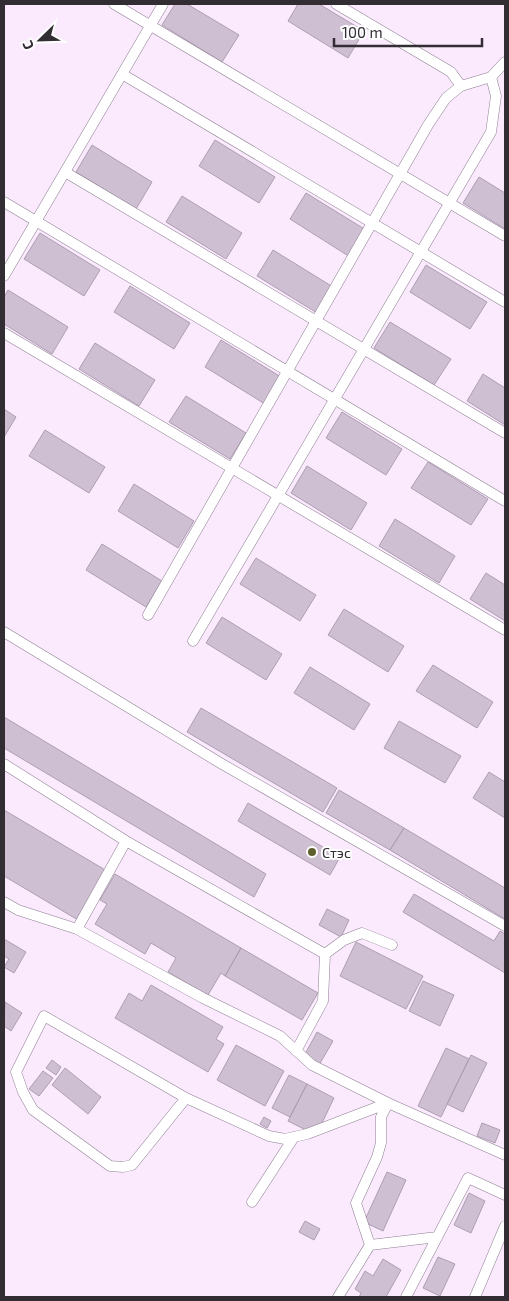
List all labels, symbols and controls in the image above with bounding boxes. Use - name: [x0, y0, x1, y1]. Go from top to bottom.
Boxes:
- north arrow: [15, 15, 65, 65]
- scale bar: [334, 15, 482, 47]
- text: 100 m: [342, 23, 383, 41]
- text: С: [18, 38, 37, 52]
- place label: Стэс: [322, 844, 351, 861]
- marker: Стэс: [306, 846, 318, 858]

